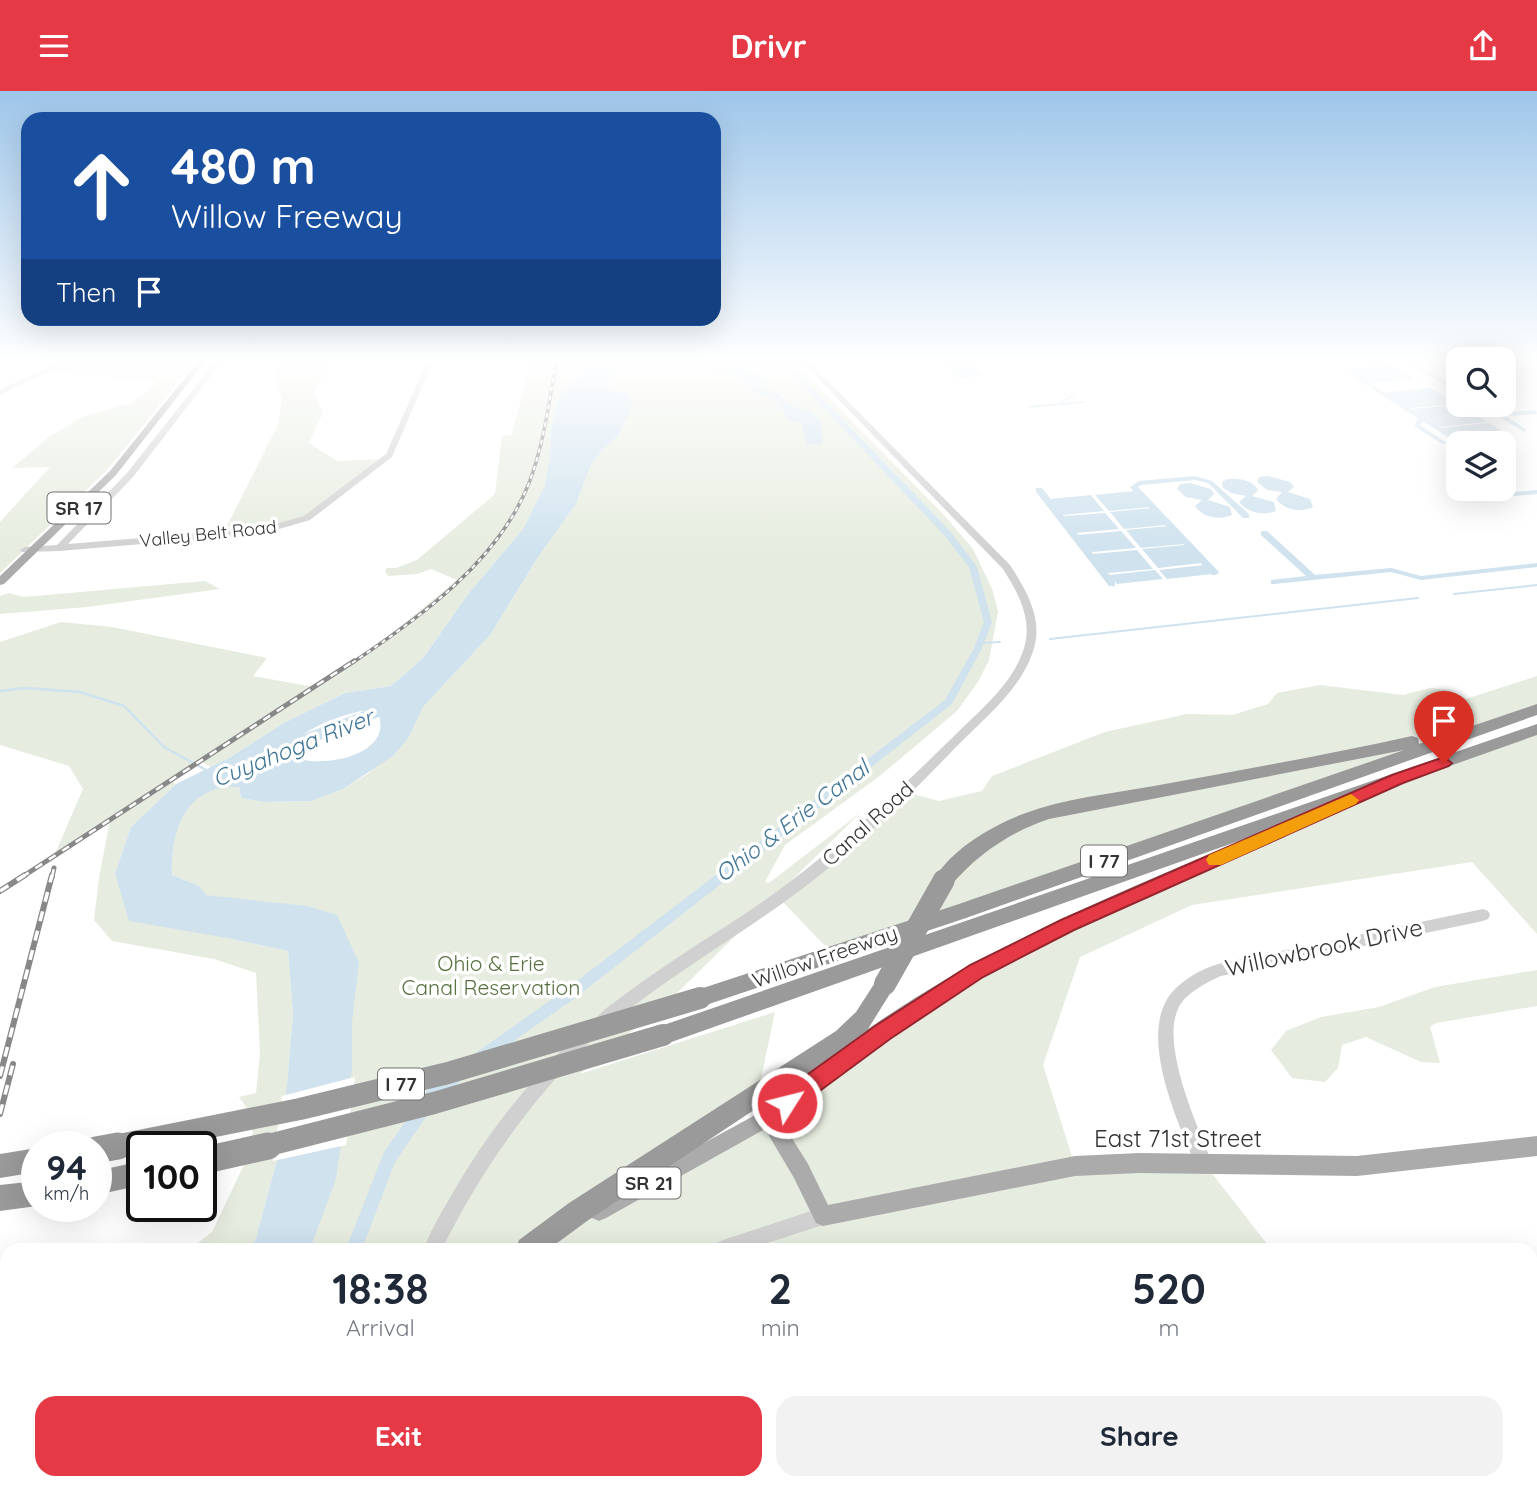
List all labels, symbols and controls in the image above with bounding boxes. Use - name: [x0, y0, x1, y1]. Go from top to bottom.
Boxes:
- text: Drivr: [730, 26, 807, 66]
- icon: menu: [35, 27, 73, 65]
- icon: share: [1464, 27, 1502, 65]
- text: 480 m: [171, 135, 316, 196]
- icon: ahead: [56, 140, 147, 231]
- text: Willow Freeway: [171, 196, 403, 236]
- icon: arrive: [130, 273, 168, 311]
- text: Then: [56, 276, 116, 309]
- map controls: [1446, 347, 1516, 501]
- button: search: [1446, 347, 1516, 417]
- button: layers: [1446, 431, 1516, 501]
- road number: SR 17: [48, 493, 110, 523]
- street label: Valley Belt Road: [138, 515, 278, 552]
- pin: [1414, 691, 1474, 763]
- water label: Cuyahoga River: [208, 701, 380, 793]
- icon: arrive: [1425, 702, 1463, 740]
- water label: Ohio & Erie Canal: [709, 752, 877, 888]
- street label: Canal Road: [816, 775, 918, 871]
- road number: I 77: [1081, 845, 1127, 877]
- street label: Willowbrook Drive: [1222, 911, 1425, 983]
- street label: Willow Freeway: [749, 919, 901, 993]
- park label: Ohio & Erie Canal Reservation: [402, 950, 580, 1000]
- position arrow: [750, 1066, 824, 1140]
- road number: I 77: [378, 1069, 424, 1100]
- street label: East 71st Street: [1094, 1123, 1262, 1153]
- speed limit sign: 100: [126, 1131, 217, 1222]
- text: 94: [46, 1145, 87, 1189]
- road number: SR 21: [618, 1167, 680, 1199]
- text: km/h: [44, 1182, 89, 1205]
- text: 18:38: [332, 1262, 429, 1315]
- text: 2: [768, 1262, 792, 1315]
- text: 520: [1132, 1262, 1206, 1315]
- text: Arrival: [346, 1313, 415, 1342]
- text: min: [761, 1313, 800, 1342]
- text: m: [1158, 1313, 1179, 1342]
- button: Exit: [35, 1396, 762, 1476]
- button: Share: [776, 1396, 1503, 1476]

